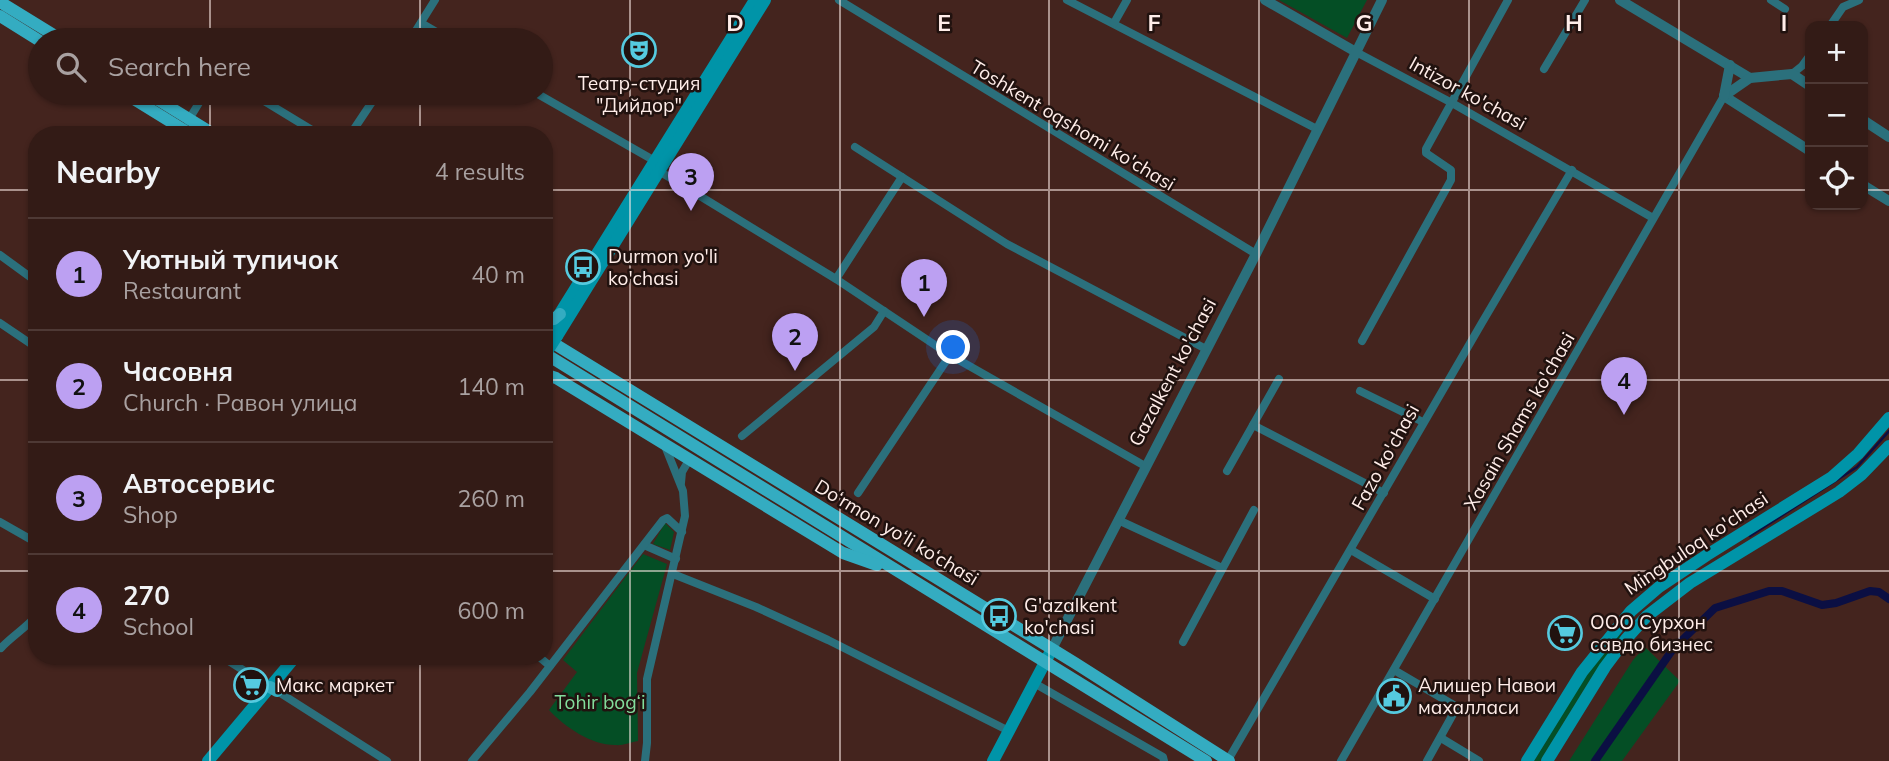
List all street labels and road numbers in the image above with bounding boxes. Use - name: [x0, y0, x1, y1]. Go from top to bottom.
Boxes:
- street label: Intizor ko'chasi: [1405, 51, 1531, 135]
- street label: Toshkent oqshomi ko'chasi: [966, 54, 1180, 196]
- street label: Gazalkent ko'chasi: [1123, 294, 1221, 450]
- street label: Xasain Shams ko'chasi: [1458, 328, 1580, 514]
- street label: Fazo ko'chasi: [1346, 400, 1424, 514]
- street label: Do‘rmon yo‘li ko‘chasi: [811, 474, 983, 590]
- street label: Mingbuloq ko'chasi: [1620, 486, 1772, 600]

